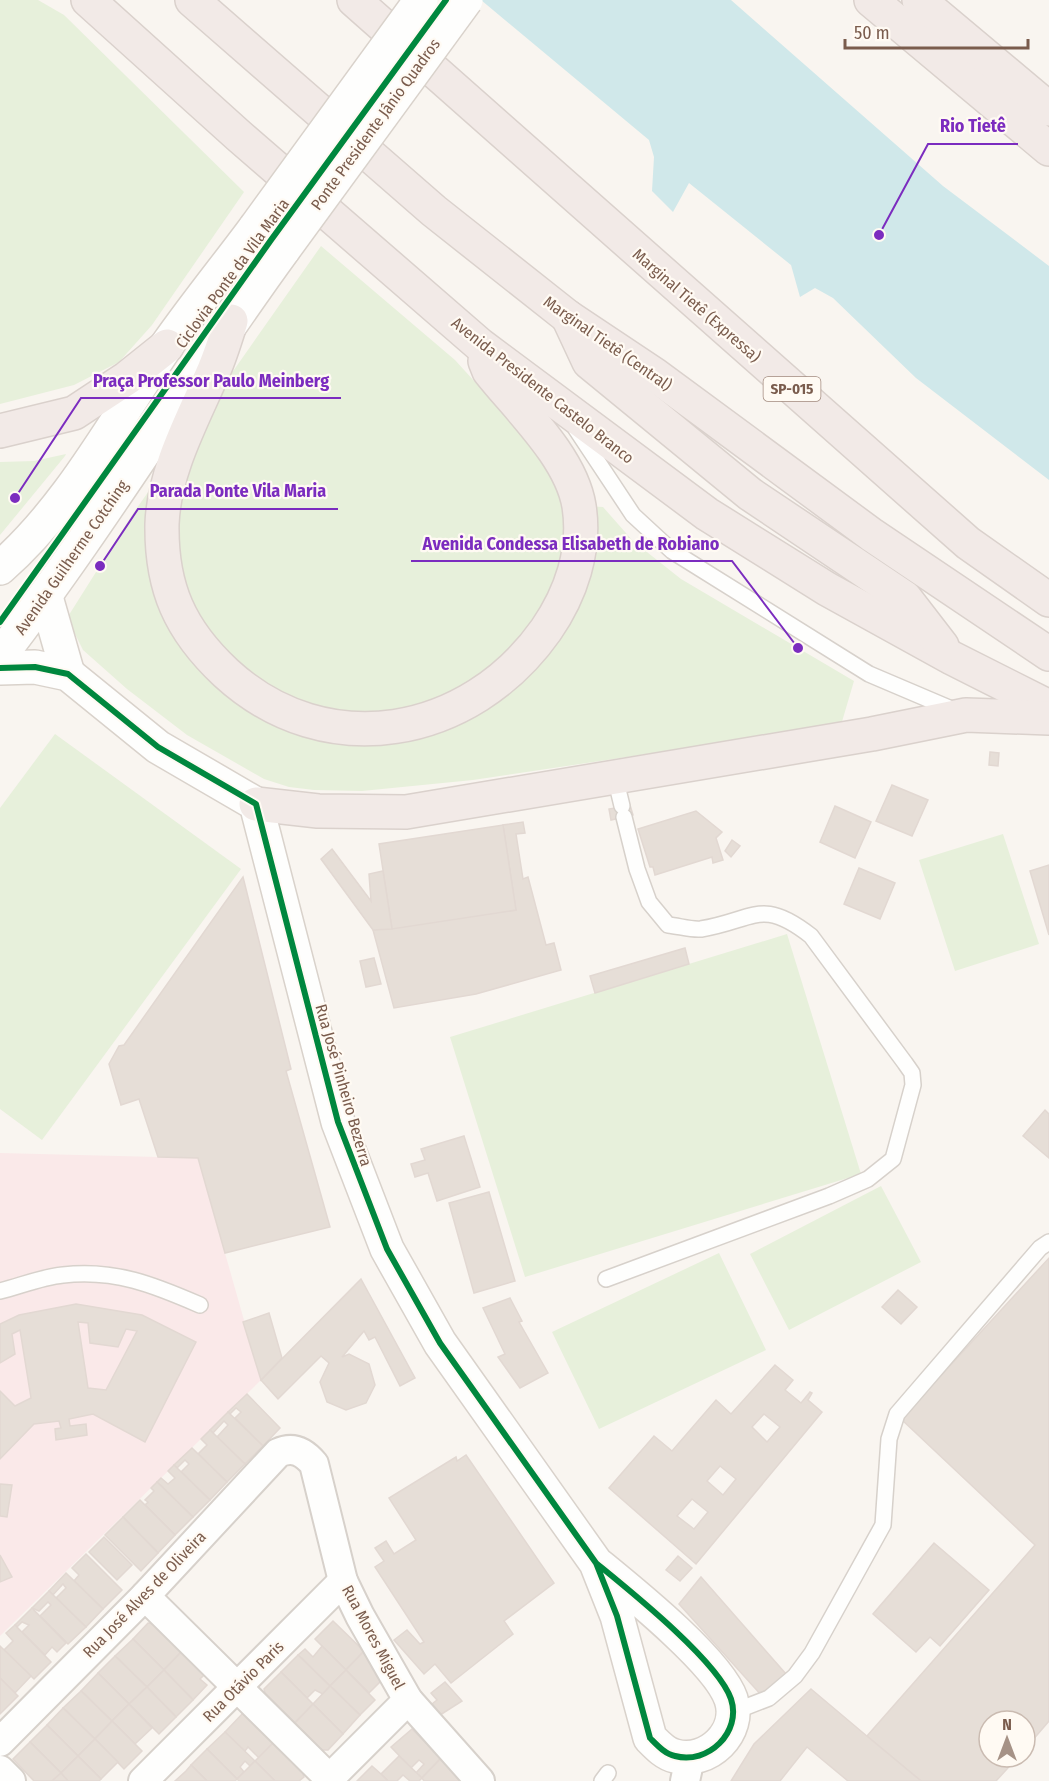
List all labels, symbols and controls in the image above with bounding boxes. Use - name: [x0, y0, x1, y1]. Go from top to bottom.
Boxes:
- scale bar: [845, 12, 1028, 50]
- text: 50 m: [854, 22, 890, 44]
- street label: Ponte Presidente Jânio Quadros: [307, 35, 444, 214]
- callout: Rio Tietê: [928, 108, 1018, 144]
- text: Rio Tietê: [940, 115, 1006, 137]
- street label: Ciclovia Ponte da Vila Maria: [172, 195, 293, 352]
- street label: Marginal Tietê (Expressa): [629, 245, 765, 366]
- street label: Marginal Tietê (Central): [540, 292, 676, 395]
- street label: Avenida Presidente Castelo Branco: [448, 313, 638, 468]
- callout: Praça Professor Paulo Meinberg: [81, 362, 341, 398]
- text: Praça Professor Paulo Meinberg: [93, 370, 329, 392]
- road number: SP-015: [764, 377, 820, 401]
- callout: Parada Ponte Vila Maria: [138, 473, 338, 509]
- street label: Avenida Guilherme Cotching: [11, 476, 132, 638]
- text: Parada Ponte Vila Maria: [150, 480, 326, 502]
- callout: Avenida Condessa Elisabeth de Robiano: [411, 525, 732, 561]
- text: Avenida Condessa Elisabeth de Robiano: [422, 533, 720, 555]
- street label: Rua José Pinheiro Bezerra: [311, 1002, 376, 1168]
- street label: Rua José Alves de Oliveira: [79, 1527, 210, 1662]
- street label: Rua Mores Miguel: [338, 1582, 409, 1693]
- street label: Rua Otávio Paris: [199, 1637, 288, 1726]
- north arrow: [977, 1709, 1037, 1769]
- text: N: [1002, 1715, 1012, 1734]

